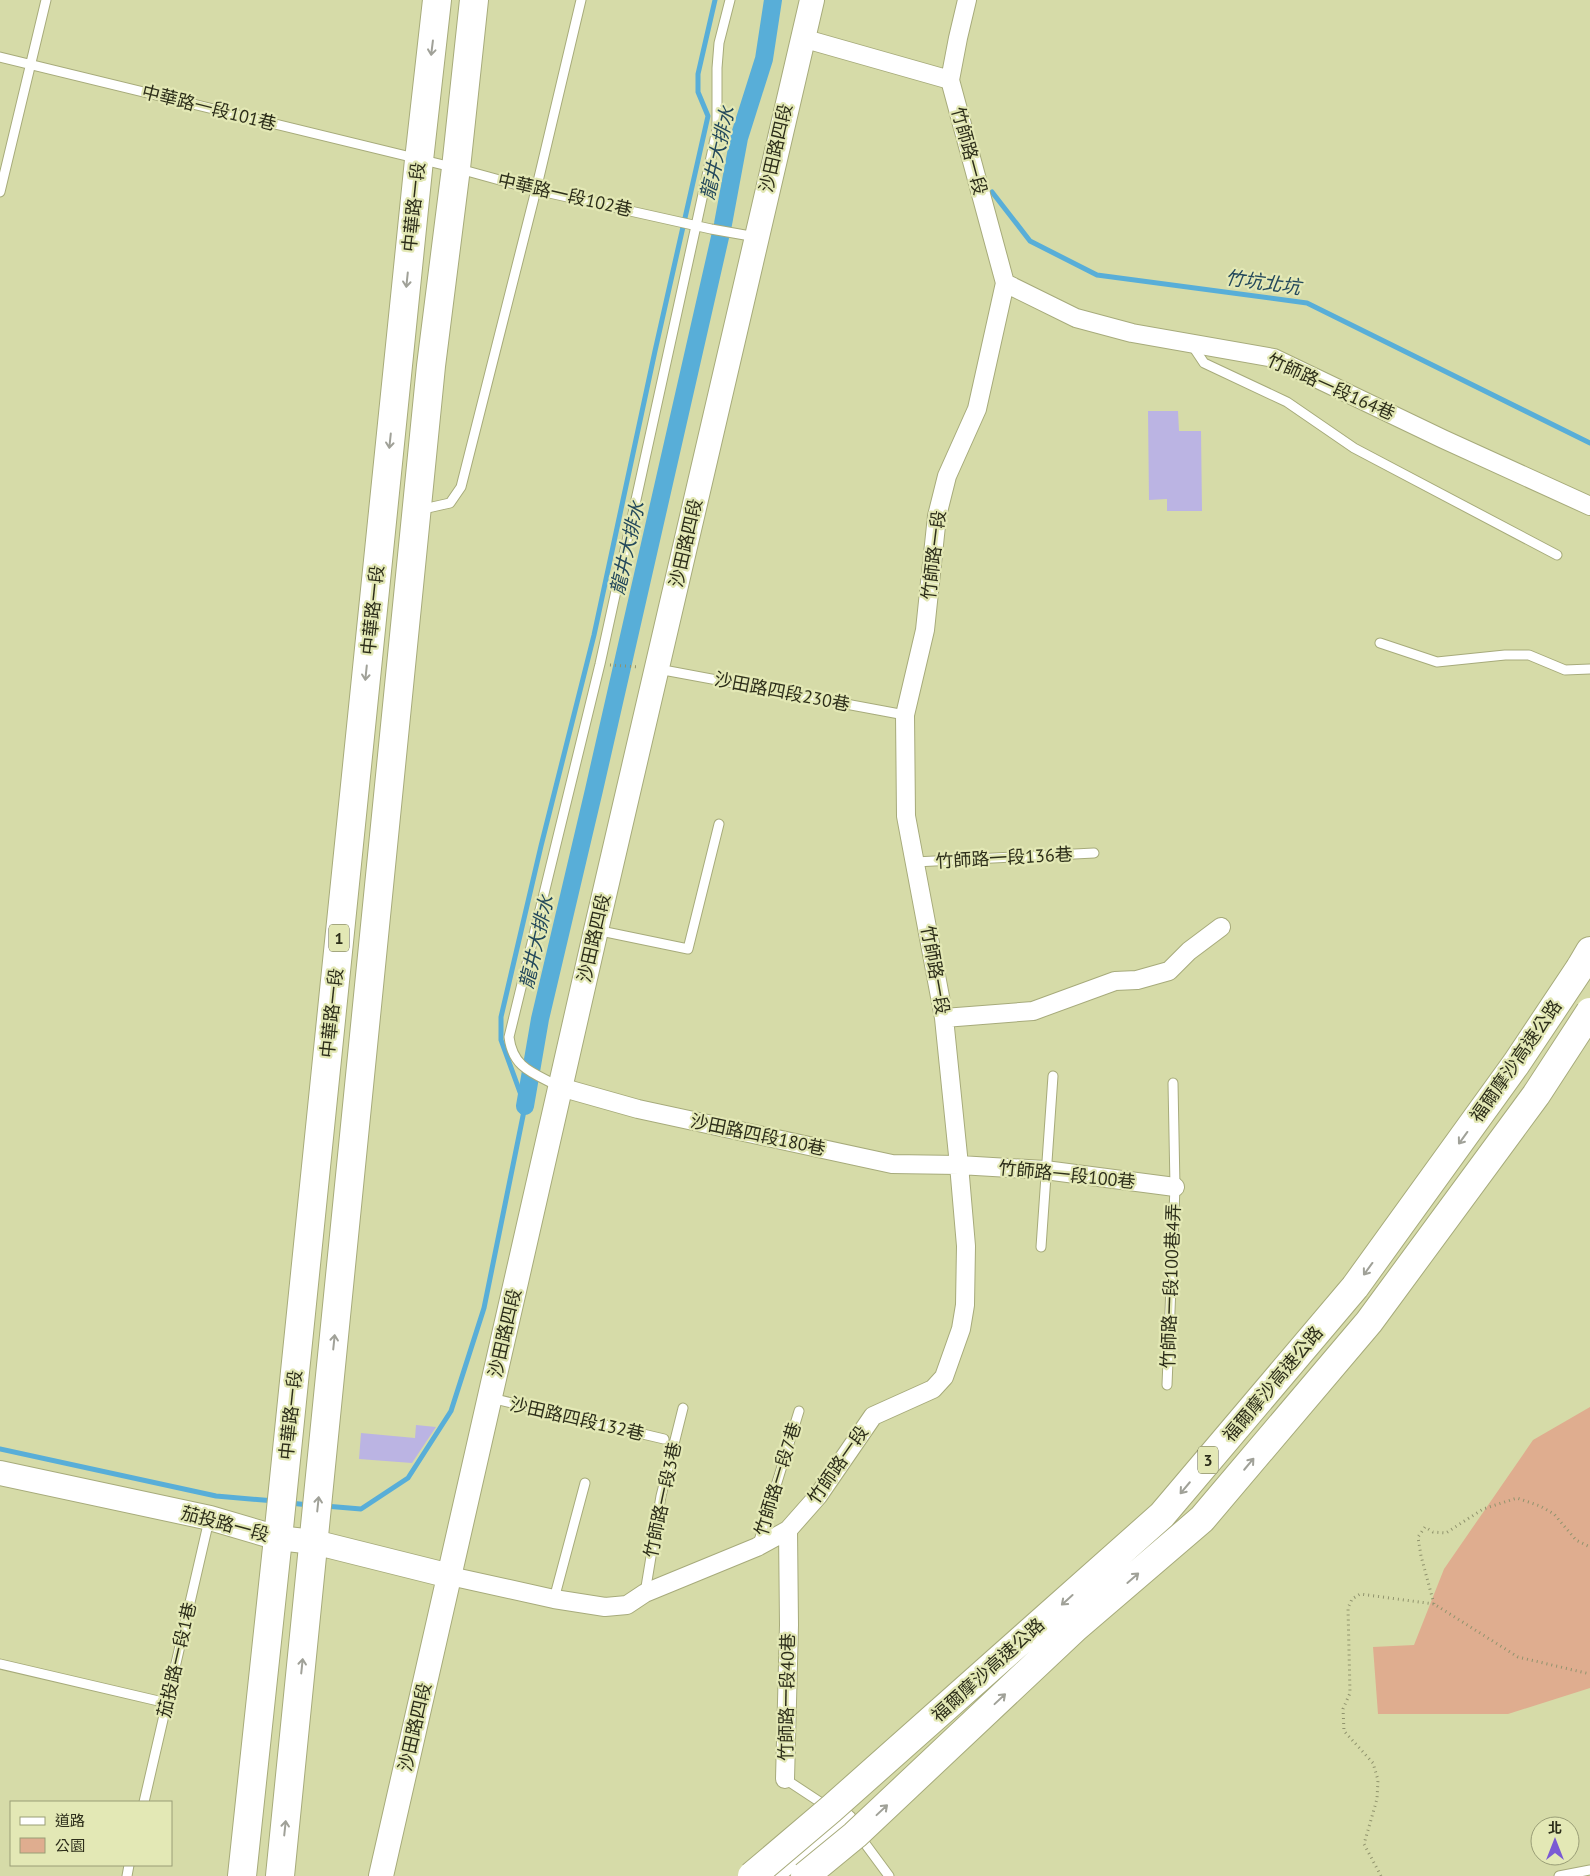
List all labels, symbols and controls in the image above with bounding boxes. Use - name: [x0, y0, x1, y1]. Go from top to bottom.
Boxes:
- one-way arrow: [427, 40, 437, 56]
- street label: 中華路一段101巷: [140, 80, 279, 135]
- street label: 沙田路四段: [754, 101, 797, 194]
- water label: 龍井大排水: [695, 103, 740, 202]
- street label: 竹師路一段: [947, 104, 992, 197]
- street label: 中華路一段: [397, 161, 430, 253]
- street label: 中華路一段102巷: [496, 168, 635, 221]
- water label: 竹坑北坑: [1224, 265, 1305, 300]
- one-way arrow: [402, 271, 411, 287]
- street label: 竹師路一段164巷: [1264, 348, 1399, 425]
- one-way arrow: [385, 433, 395, 449]
- street label: 沙田路四段: [664, 496, 707, 589]
- water label: 龍井大排水: [605, 498, 650, 597]
- street label: 竹師路一段: [917, 509, 950, 601]
- street label: 中華路一段: [356, 564, 389, 656]
- one-way arrow: [362, 664, 371, 680]
- street label: 沙田路四段230巷: [712, 667, 852, 716]
- street label: 竹師路一段136巷: [935, 842, 1073, 873]
- street label: 沙田路四段: [572, 891, 615, 984]
- water label: 龍井大排水: [514, 892, 559, 991]
- road number: 1: [329, 924, 349, 951]
- street label: 竹師路一段: [916, 924, 955, 1016]
- street label: 中華路一段: [315, 967, 348, 1059]
- street label: 福爾摩沙高速公路: [1465, 995, 1566, 1126]
- street label: 沙田路四段180巷: [688, 1109, 828, 1160]
- one-way arrow: [1458, 1131, 1468, 1145]
- street label: 竹師路一段100巷: [998, 1156, 1137, 1193]
- street label: 竹師路一段100巷4弄: [1156, 1203, 1185, 1369]
- one-way arrow: [1362, 1262, 1373, 1275]
- street label: 沙田路四段: [483, 1286, 526, 1379]
- street label: 福爾摩沙高速公路: [1218, 1321, 1328, 1446]
- one-way arrow: [329, 1335, 339, 1351]
- street label: 中華路一段: [274, 1369, 307, 1461]
- street label: 沙田路四段132巷: [508, 1392, 647, 1445]
- street label: 竹師路一段7巷: [749, 1419, 806, 1539]
- street label: 竹師路一段: [802, 1421, 873, 1508]
- street label: 竹師路一段3巷: [639, 1440, 686, 1560]
- road number: 3: [1198, 1446, 1218, 1474]
- one-way arrow: [1243, 1458, 1254, 1471]
- one-way arrow: [1179, 1481, 1190, 1494]
- one-way arrow: [313, 1496, 323, 1512]
- street label: 茄投路一段: [179, 1501, 272, 1546]
- one-way arrow: [1127, 1572, 1140, 1584]
- one-way arrow: [1061, 1594, 1074, 1605]
- street label: 茄投路一段1巷: [152, 1600, 201, 1720]
- street label: 福爾摩沙高速公路: [926, 1613, 1049, 1726]
- street label: 竹師路一段40巷: [774, 1633, 799, 1761]
- one-way arrow: [297, 1658, 306, 1674]
- street label: 沙田路四段: [393, 1680, 436, 1773]
- one-way arrow: [994, 1693, 1006, 1705]
- legend: [10, 1801, 172, 1866]
- one-way arrow: [875, 1804, 888, 1816]
- text: 道路: [55, 1811, 85, 1830]
- north arrow: [1530, 1816, 1580, 1866]
- text: 北: [1548, 1819, 1562, 1837]
- one-way arrow: [280, 1820, 290, 1836]
- text: 公園: [55, 1836, 85, 1855]

